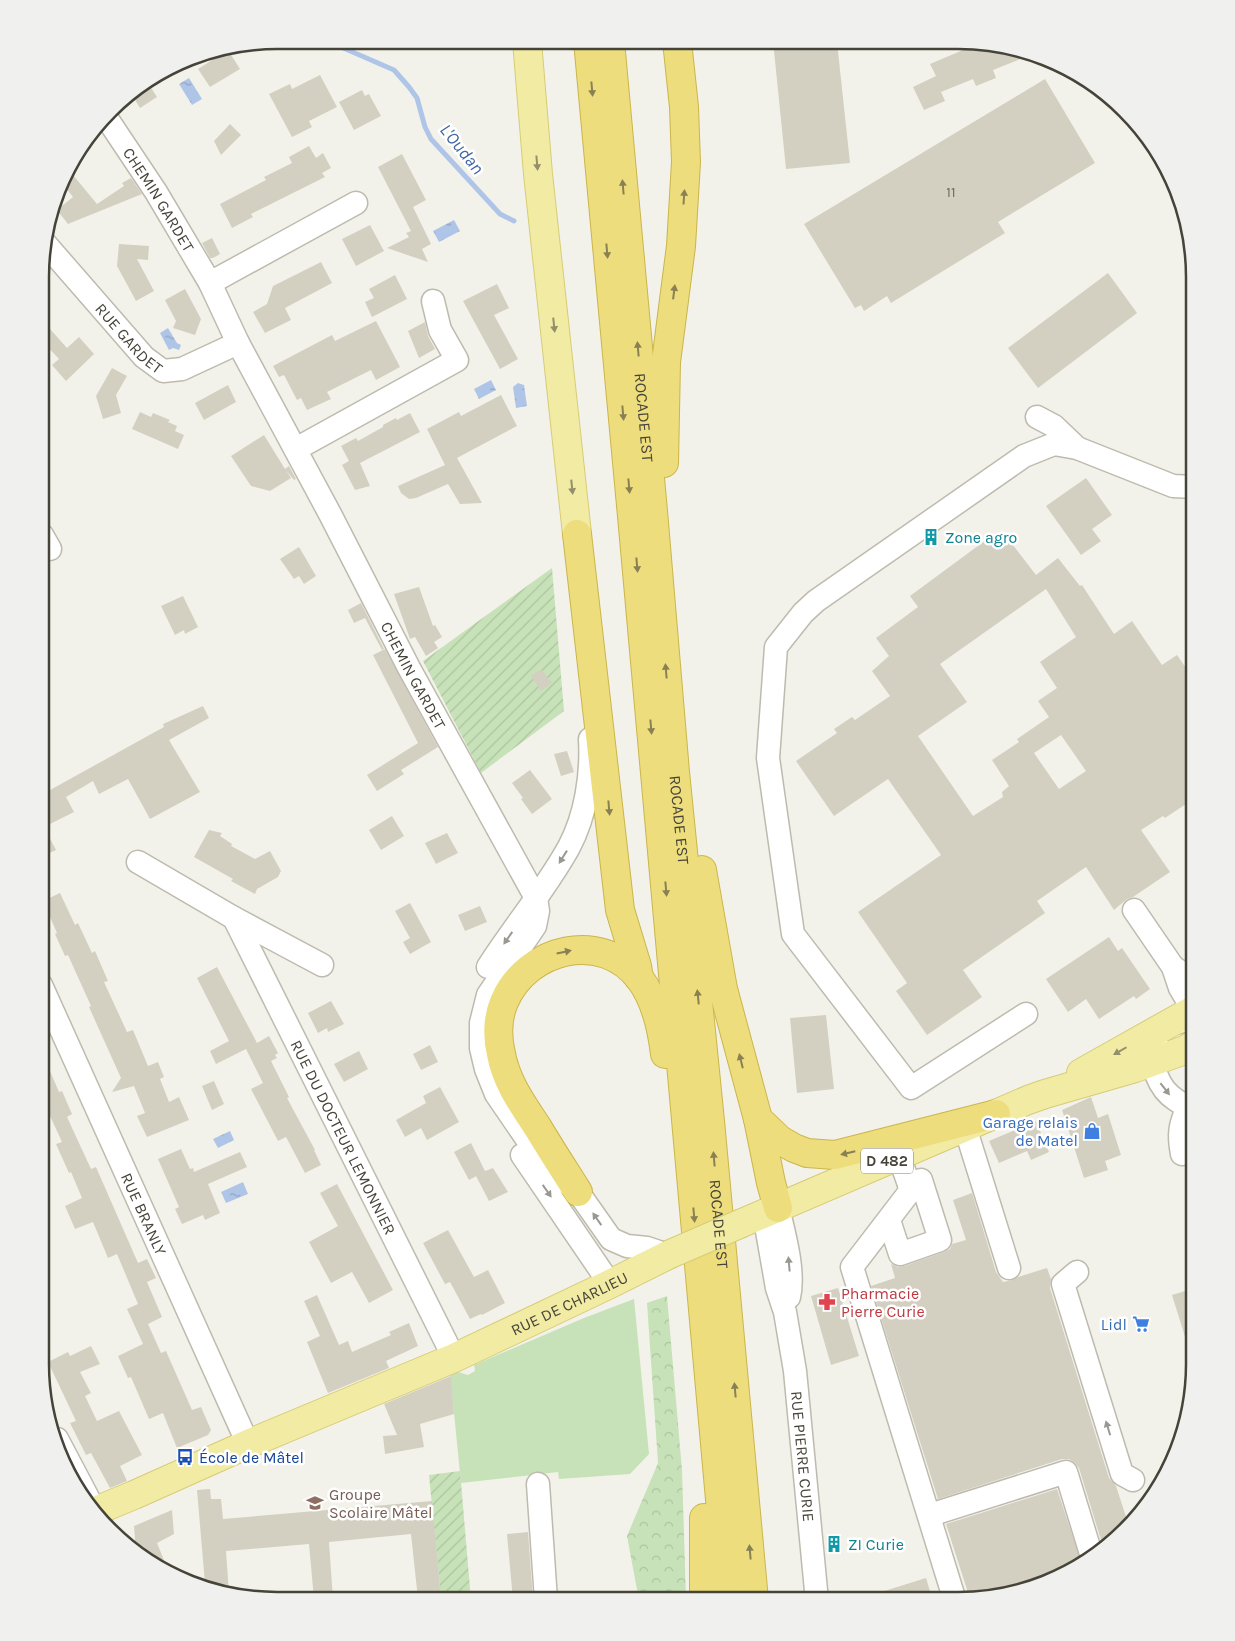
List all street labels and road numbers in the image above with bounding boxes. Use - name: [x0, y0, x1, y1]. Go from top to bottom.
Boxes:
- street label: CHEMIN GARDET: [119, 144, 198, 255]
- street label: RUE GARDET: [91, 299, 166, 378]
- street label: ROCADE EST: [630, 372, 657, 463]
- street label: CHEMIN GARDET: [377, 618, 450, 733]
- street label: ROCADE EST: [665, 775, 693, 865]
- street label: RUE DU DOCTEUR LEMONNIER: [286, 1037, 400, 1238]
- road number: D 482: [861, 1148, 913, 1174]
- street label: RUE BRANLY: [117, 1170, 171, 1258]
- street label: ROCADE EST: [705, 1179, 732, 1269]
- street label: RUE DE CHARLIEU: [508, 1268, 631, 1340]
- street label: RUE PIERRE CURIE: [787, 1390, 818, 1523]

